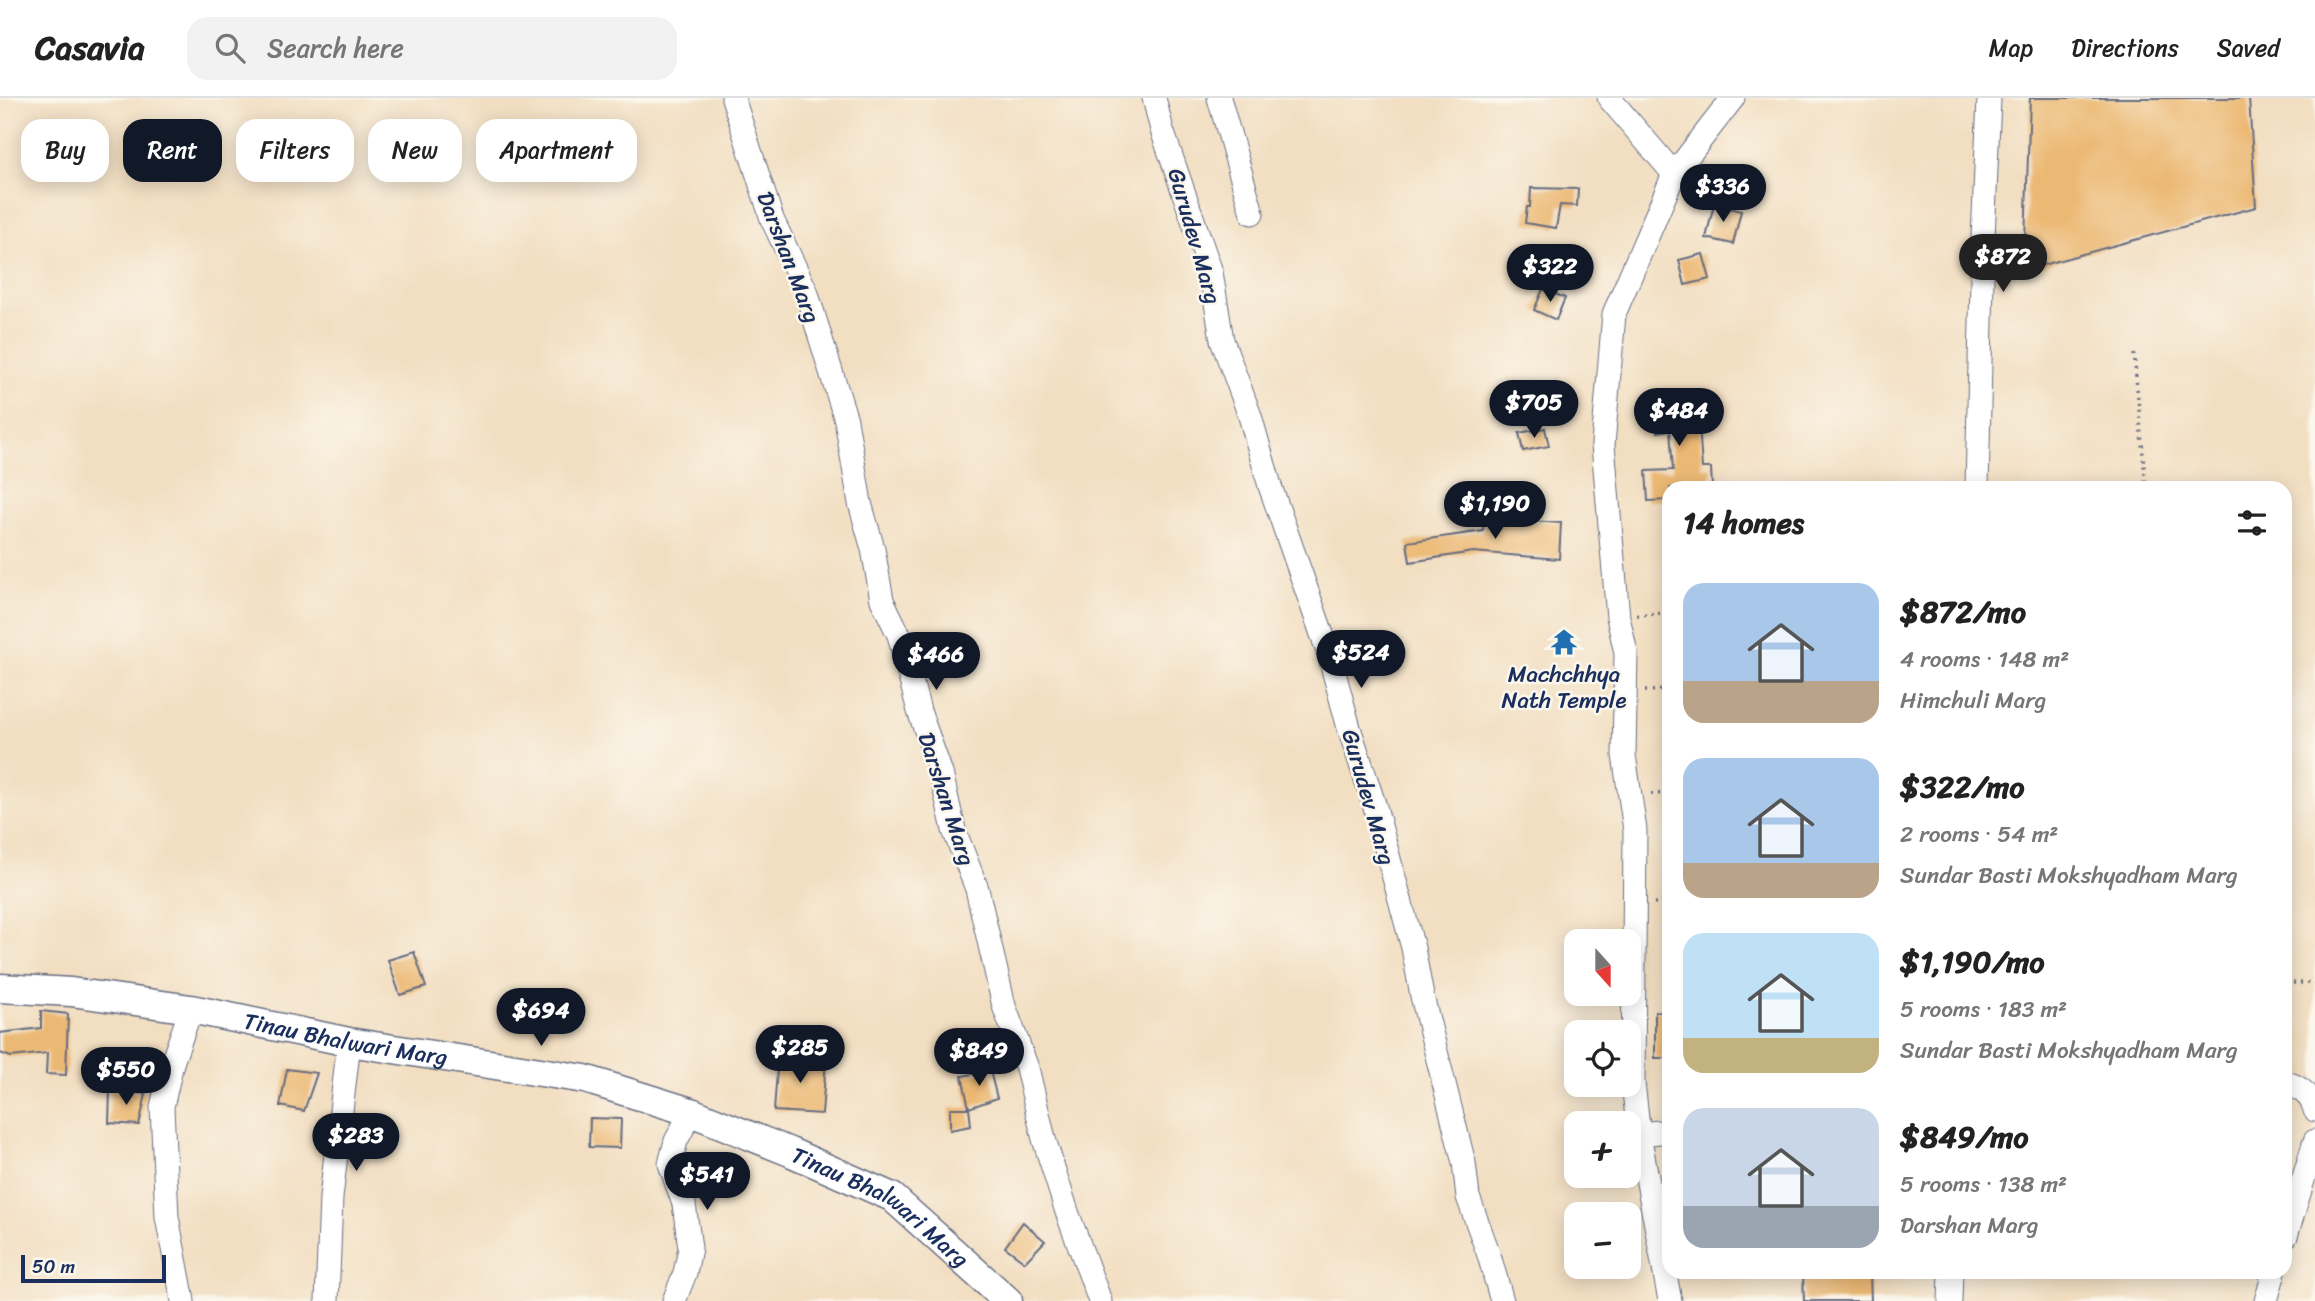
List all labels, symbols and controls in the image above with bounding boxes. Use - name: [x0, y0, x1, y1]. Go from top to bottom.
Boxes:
- search box: [187, 17, 677, 80]
- text: Casavia: [35, 19, 145, 77]
- text: Search here: [267, 25, 404, 71]
- text: Map: [1989, 27, 2033, 69]
- text: Directions: [2071, 27, 2179, 69]
- text: Saved: [2217, 27, 2280, 69]
- icon: search: [211, 29, 249, 67]
- chip: Buy: [21, 119, 109, 182]
- chip: Rent: [123, 119, 222, 182]
- chip: Filters: [236, 119, 354, 182]
- chip: New: [368, 119, 462, 182]
- chip: Apartment: [476, 119, 637, 182]
- street label: Gurudev Marg: [1156, 163, 1234, 309]
- pin: $336: [1682, 164, 1764, 224]
- text: $336: [1696, 166, 1750, 207]
- street label: Darshan Marg: [745, 185, 833, 329]
- pin: $872: [1962, 234, 2044, 294]
- text: $872: [1975, 236, 2031, 277]
- pin: $322: [1509, 244, 1591, 304]
- text: $322: [1523, 246, 1577, 287]
- pin: $705: [1493, 380, 1575, 440]
- text: $705: [1505, 382, 1563, 423]
- pin: $484: [1638, 388, 1720, 448]
- text: $484: [1650, 390, 1708, 431]
- pin: $1,190: [1438, 482, 1552, 541]
- text: $1,190: [1460, 483, 1530, 524]
- text: 14 homes: [1683, 496, 1804, 550]
- icon: filters: [2233, 504, 2271, 542]
- text: $872/mo: [1900, 585, 2026, 639]
- icon: home: [1739, 611, 1823, 695]
- temple icon: Machchhya Nath Temple: [1549, 627, 1579, 657]
- pin: $524: [1320, 630, 1402, 690]
- pin: $466: [895, 632, 977, 692]
- text: $524: [1332, 632, 1390, 673]
- text: $466: [908, 634, 964, 675]
- text: 4 rooms · 148 m²: [1900, 639, 2069, 680]
- place label: Machchhya Nath Temple: [1502, 654, 1626, 721]
- text: Himchuli Marg: [1900, 680, 2046, 721]
- street label: Gurudev Marg: [1330, 724, 1408, 870]
- street label: Darshan Marg: [906, 727, 987, 871]
- text: $322/mo: [1900, 760, 2024, 814]
- icon: home: [1739, 786, 1823, 870]
- text: 2 rooms · 54 m²: [1900, 814, 2058, 855]
- text: Sundar Basti Mokshyadham Marg: [1900, 855, 2238, 896]
- north arrow: [1564, 929, 1642, 1006]
- map controls: [1564, 929, 1641, 1279]
- text: $1,190/mo: [1900, 935, 2045, 989]
- icon: home: [1739, 961, 1823, 1045]
- pin: $694: [500, 988, 582, 1048]
- text: 5 rooms · 183 m²: [1900, 989, 2067, 1030]
- text: $694: [512, 990, 570, 1031]
- street label: Tinau Bhalwari Marg: [240, 1001, 451, 1078]
- button: locate: [1564, 1020, 1641, 1097]
- pin: $285: [759, 1026, 841, 1085]
- text: $285: [772, 1027, 828, 1068]
- pin: $849: [938, 1028, 1020, 1088]
- text: $849: [950, 1030, 1008, 1071]
- text: Sundar Basti Mokshyadham Marg: [1900, 1030, 2238, 1071]
- pin: $550: [85, 1048, 167, 1107]
- text: $550: [97, 1049, 155, 1090]
- text: $849/mo: [1900, 1110, 2029, 1164]
- button: +: [1564, 1111, 1641, 1188]
- pin: $283: [315, 1114, 397, 1173]
- text: $283: [328, 1115, 384, 1156]
- street label: Tinau Bhalwari Marg: [784, 1135, 979, 1279]
- icon: home: [1739, 1136, 1823, 1220]
- pin: $541: [666, 1152, 748, 1212]
- text: $541: [680, 1154, 734, 1195]
- text: 5 rooms · 138 m²: [1900, 1164, 2067, 1205]
- button: −: [1564, 1202, 1641, 1279]
- text: Darshan Marg: [1900, 1205, 2039, 1246]
- text: 50 m: [32, 1250, 75, 1283]
- scale bar: [21, 1252, 166, 1284]

